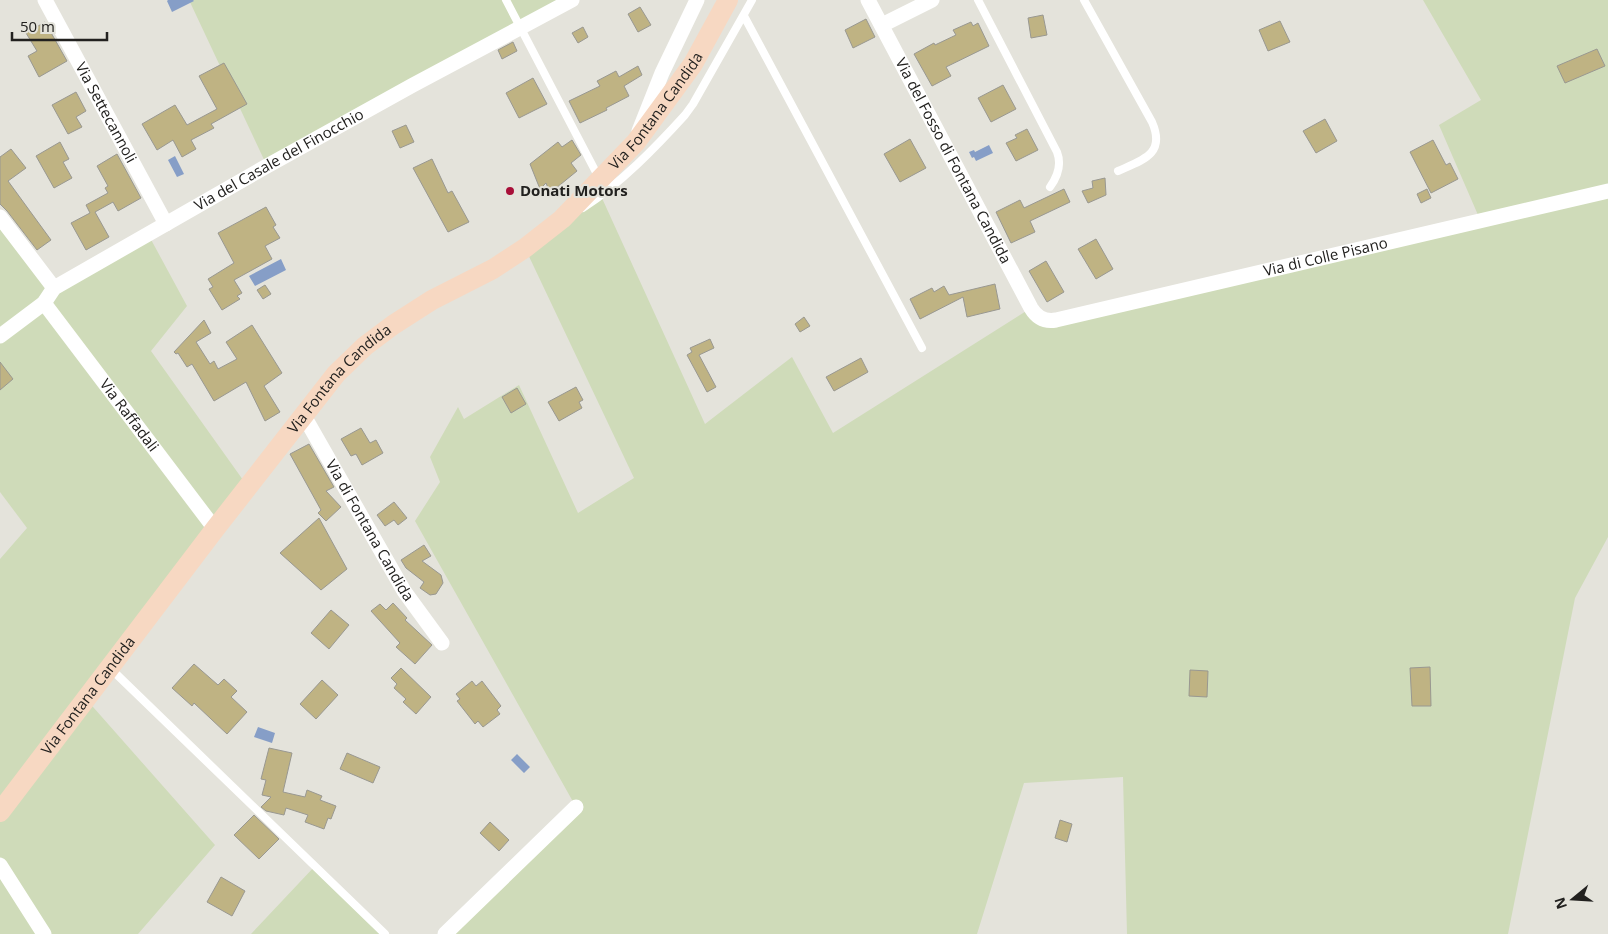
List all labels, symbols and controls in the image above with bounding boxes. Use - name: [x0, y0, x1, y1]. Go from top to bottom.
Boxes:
- scale bar: [12, 10, 108, 42]
- text: 50 m: [20, 16, 55, 36]
- street label: Via Fontana Candida: [604, 48, 707, 173]
- street label: Via del Fosso di Fontana Candida: [891, 54, 1017, 267]
- street label: Via Settecannoli: [71, 58, 142, 166]
- street label: Via del Casale del Finocchio: [190, 103, 367, 215]
- place label: Donati Motors: [520, 180, 628, 200]
- marker: Donati Motors: [504, 185, 516, 197]
- street label: Via di Colle Pisano: [1261, 232, 1389, 280]
- street label: Via Fontana Candida: [282, 319, 395, 437]
- street label: Via Raffadali: [96, 374, 164, 455]
- street label: Via di Fontana Candida: [322, 455, 419, 605]
- street label: Via Fontana Candida: [36, 632, 139, 758]
- north arrow: [1548, 874, 1598, 924]
- text: N: [1549, 895, 1571, 912]

